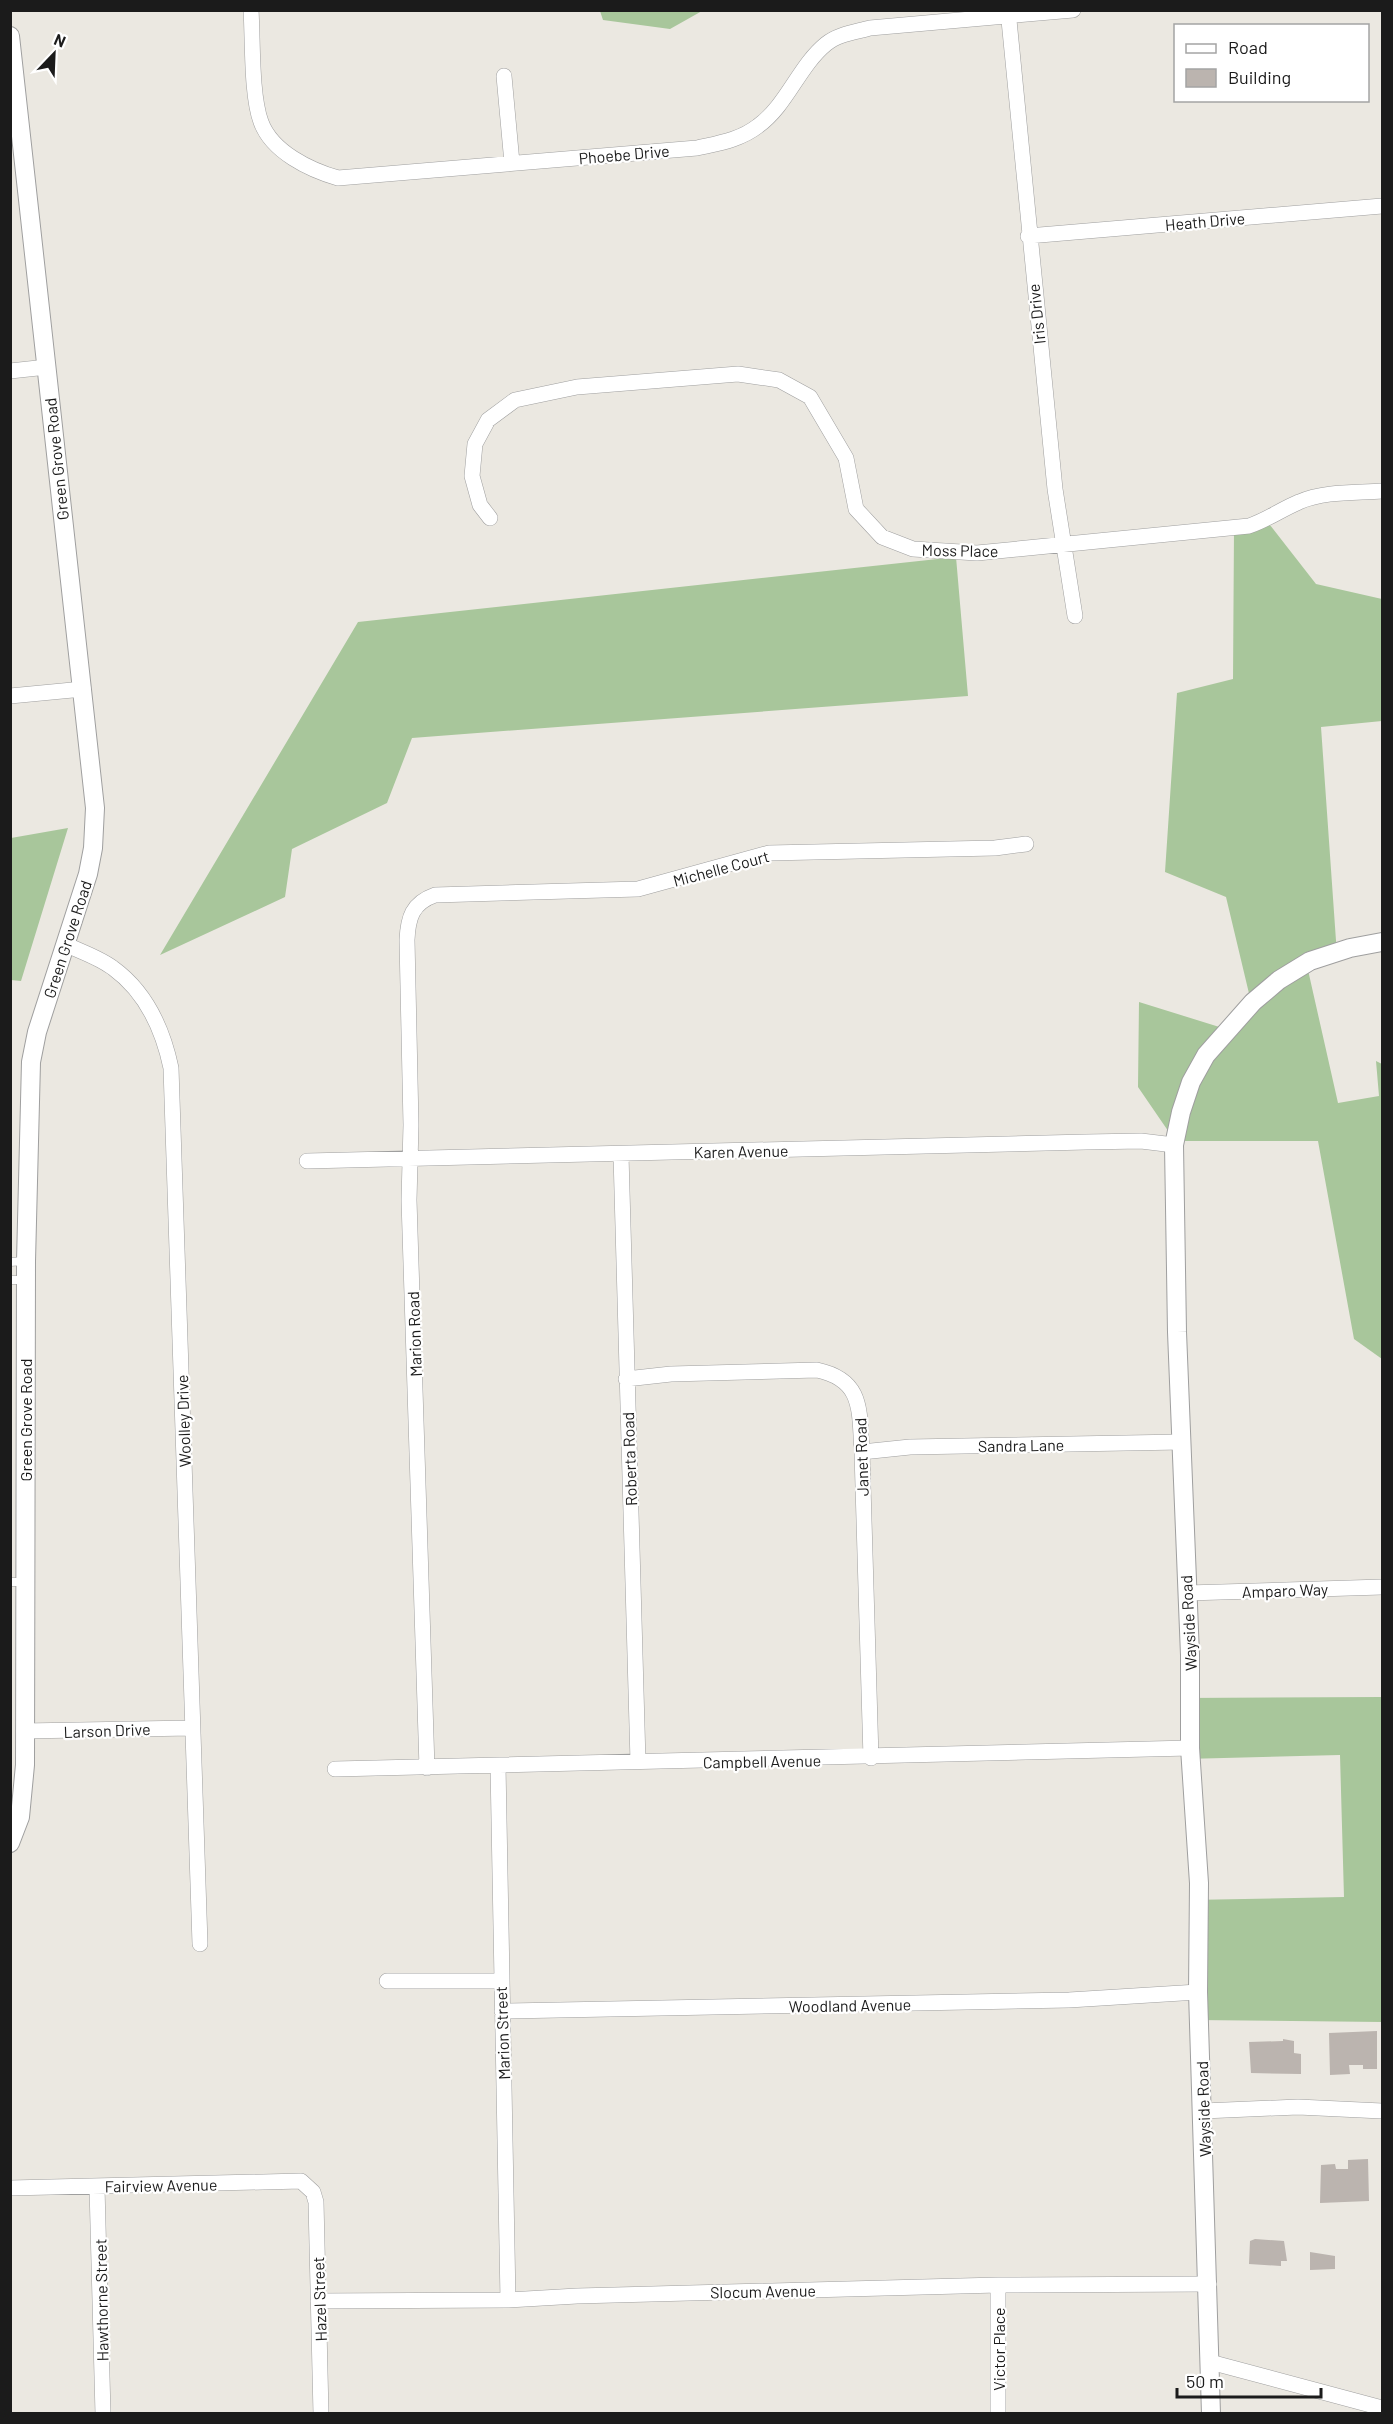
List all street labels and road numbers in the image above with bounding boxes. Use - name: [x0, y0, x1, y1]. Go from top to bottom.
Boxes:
- street label: Phoebe Drive: [578, 141, 670, 167]
- street label: Heath Drive: [1164, 208, 1246, 234]
- street label: Iris Drive: [1023, 283, 1049, 345]
- street label: Green Grove Road: [40, 397, 72, 521]
- street label: Moss Place: [922, 540, 998, 560]
- street label: Michelle Court: [671, 846, 771, 890]
- street label: Green Grove Road: [39, 878, 95, 1000]
- street label: Karen Avenue: [693, 1141, 789, 1161]
- street label: Marion Road: [403, 1291, 425, 1377]
- street label: Green Grove Road: [16, 1359, 35, 1481]
- street label: Woolley Drive: [172, 1374, 194, 1468]
- street label: Roberta Road: [618, 1412, 640, 1506]
- street label: Janet Road: [850, 1417, 872, 1497]
- street label: Sandra Lane: [978, 1435, 1064, 1455]
- street label: Wayside Road: [1176, 1575, 1200, 1671]
- street label: Amparo Way: [1242, 1579, 1329, 1601]
- street label: Larson Drive: [63, 1719, 151, 1741]
- street label: Campbell Avenue: [703, 1750, 821, 1772]
- street label: Marion Street: [491, 1986, 513, 2080]
- street label: Woodland Avenue: [789, 1994, 911, 2016]
- street label: Wayside Road: [1192, 2061, 1214, 2157]
- street label: Fairview Avenue: [104, 2175, 218, 2195]
- street label: Hawthorne Street: [90, 2238, 112, 2362]
- street label: Hazel Street: [308, 2256, 330, 2342]
- street label: Slocum Avenue: [710, 2281, 816, 2301]
- street label: Victor Place: [989, 2307, 1008, 2391]

